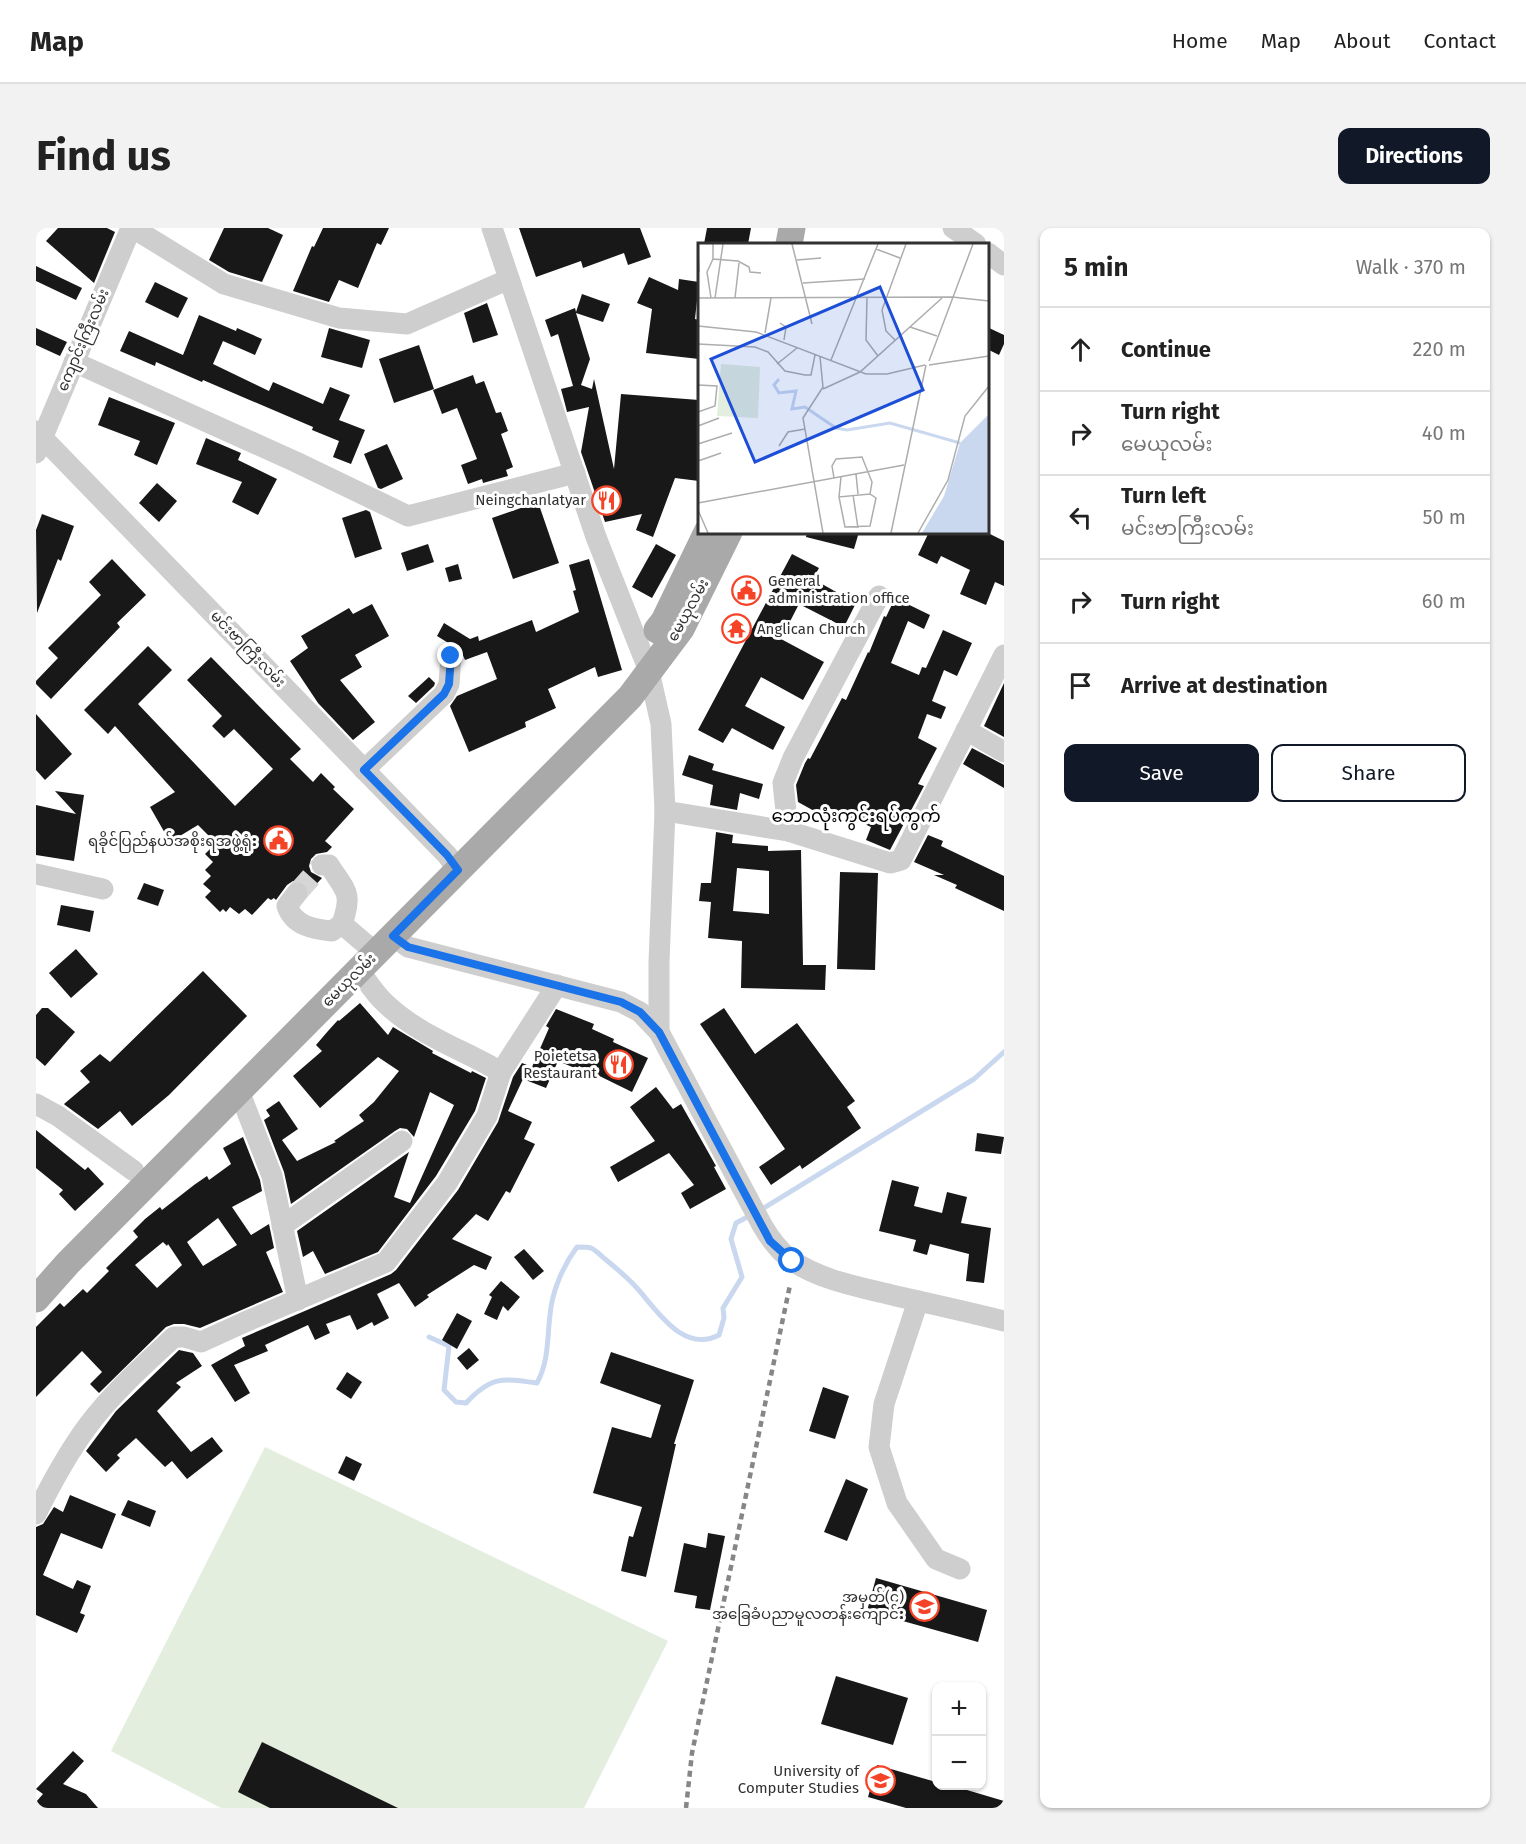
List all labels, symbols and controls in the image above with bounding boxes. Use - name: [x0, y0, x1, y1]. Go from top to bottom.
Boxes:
- text: Map: [30, 25, 84, 58]
- text: Home: [1172, 28, 1228, 54]
- text: Map: [1261, 28, 1301, 54]
- text: About: [1334, 28, 1391, 54]
- text: Contact: [1424, 28, 1496, 54]
- button: Directions: [1338, 128, 1490, 184]
- text: Find us: [36, 131, 171, 181]
- inset map: [698, 243, 989, 534]
- text: 5 min: [1064, 252, 1128, 283]
- text: Walk · 370 m: [1356, 255, 1466, 279]
- street label: ကျောင်းကြီးလမ်း: [52, 286, 115, 395]
- icon: ahead: [1064, 333, 1097, 366]
- text: Continue: [1121, 336, 1211, 363]
- text: 220 m: [1413, 337, 1466, 361]
- text: Turn right: [1121, 398, 1220, 425]
- icon: right: [1064, 417, 1097, 450]
- text: 40 m: [1422, 421, 1466, 445]
- text: မေယုလမ်း: [1121, 432, 1212, 456]
- text: Turn left: [1121, 482, 1206, 509]
- restaurant icon: Neingchanlatyar: [591, 484, 623, 516]
- place label: Neingchanlatyar: [475, 491, 586, 509]
- icon: left: [1064, 501, 1097, 534]
- text: 50 m: [1422, 505, 1466, 529]
- text: မင်းဗာကြီးလမ်း: [1121, 516, 1254, 540]
- place label: General administration office: [768, 572, 910, 607]
- public building icon: General administration office: [731, 574, 763, 606]
- street label: မေယုလမ်း: [663, 575, 715, 646]
- icon: right: [1064, 585, 1097, 618]
- text: Turn right: [1121, 588, 1220, 615]
- text: 60 m: [1422, 589, 1466, 613]
- street label: မင်းဗာကြီးလမ်း: [205, 606, 290, 693]
- temple icon: Anglican Church: [720, 613, 752, 645]
- place label: Anglican Church: [757, 620, 866, 638]
- route end: [437, 642, 463, 668]
- icon: arrive: [1064, 669, 1097, 702]
- text: Arrive at destination: [1121, 672, 1328, 699]
- button: Save: [1064, 744, 1259, 802]
- button: Share: [1271, 744, 1466, 802]
- district label: ဘောလုံးကွင်းရပ်ကွက်: [771, 803, 941, 831]
- public building icon: ရခိုင်ပြည်နယ်အစိုးရအဖွဲ့ရုံး: [262, 825, 294, 857]
- place label: ရခိုင်ပြည်နယ်အစိုးရအဖွဲ့ရုံး: [88, 831, 257, 853]
- street label: မေယုလမ်း: [318, 949, 382, 1013]
- place label: Poietetsa Restaurant: [523, 1047, 598, 1082]
- restaurant icon: Poietetsa Restaurant: [602, 1049, 634, 1081]
- route start: [778, 1247, 804, 1273]
- place label: အမှတ်(၄) အခြေခံပညာမူလတန်းကျောင်း: [712, 1587, 904, 1626]
- school or university icon: အမှတ်(၄) အခြေခံပညာမူလတန်းကျောင်း: [909, 1590, 941, 1622]
- map controls: [932, 1682, 986, 1790]
- button: +: [932, 1682, 986, 1736]
- button: −: [932, 1736, 986, 1790]
- place label: University of Computer Studies: [738, 1762, 860, 1797]
- school or university icon: University of Computer Studies: [864, 1764, 896, 1796]

